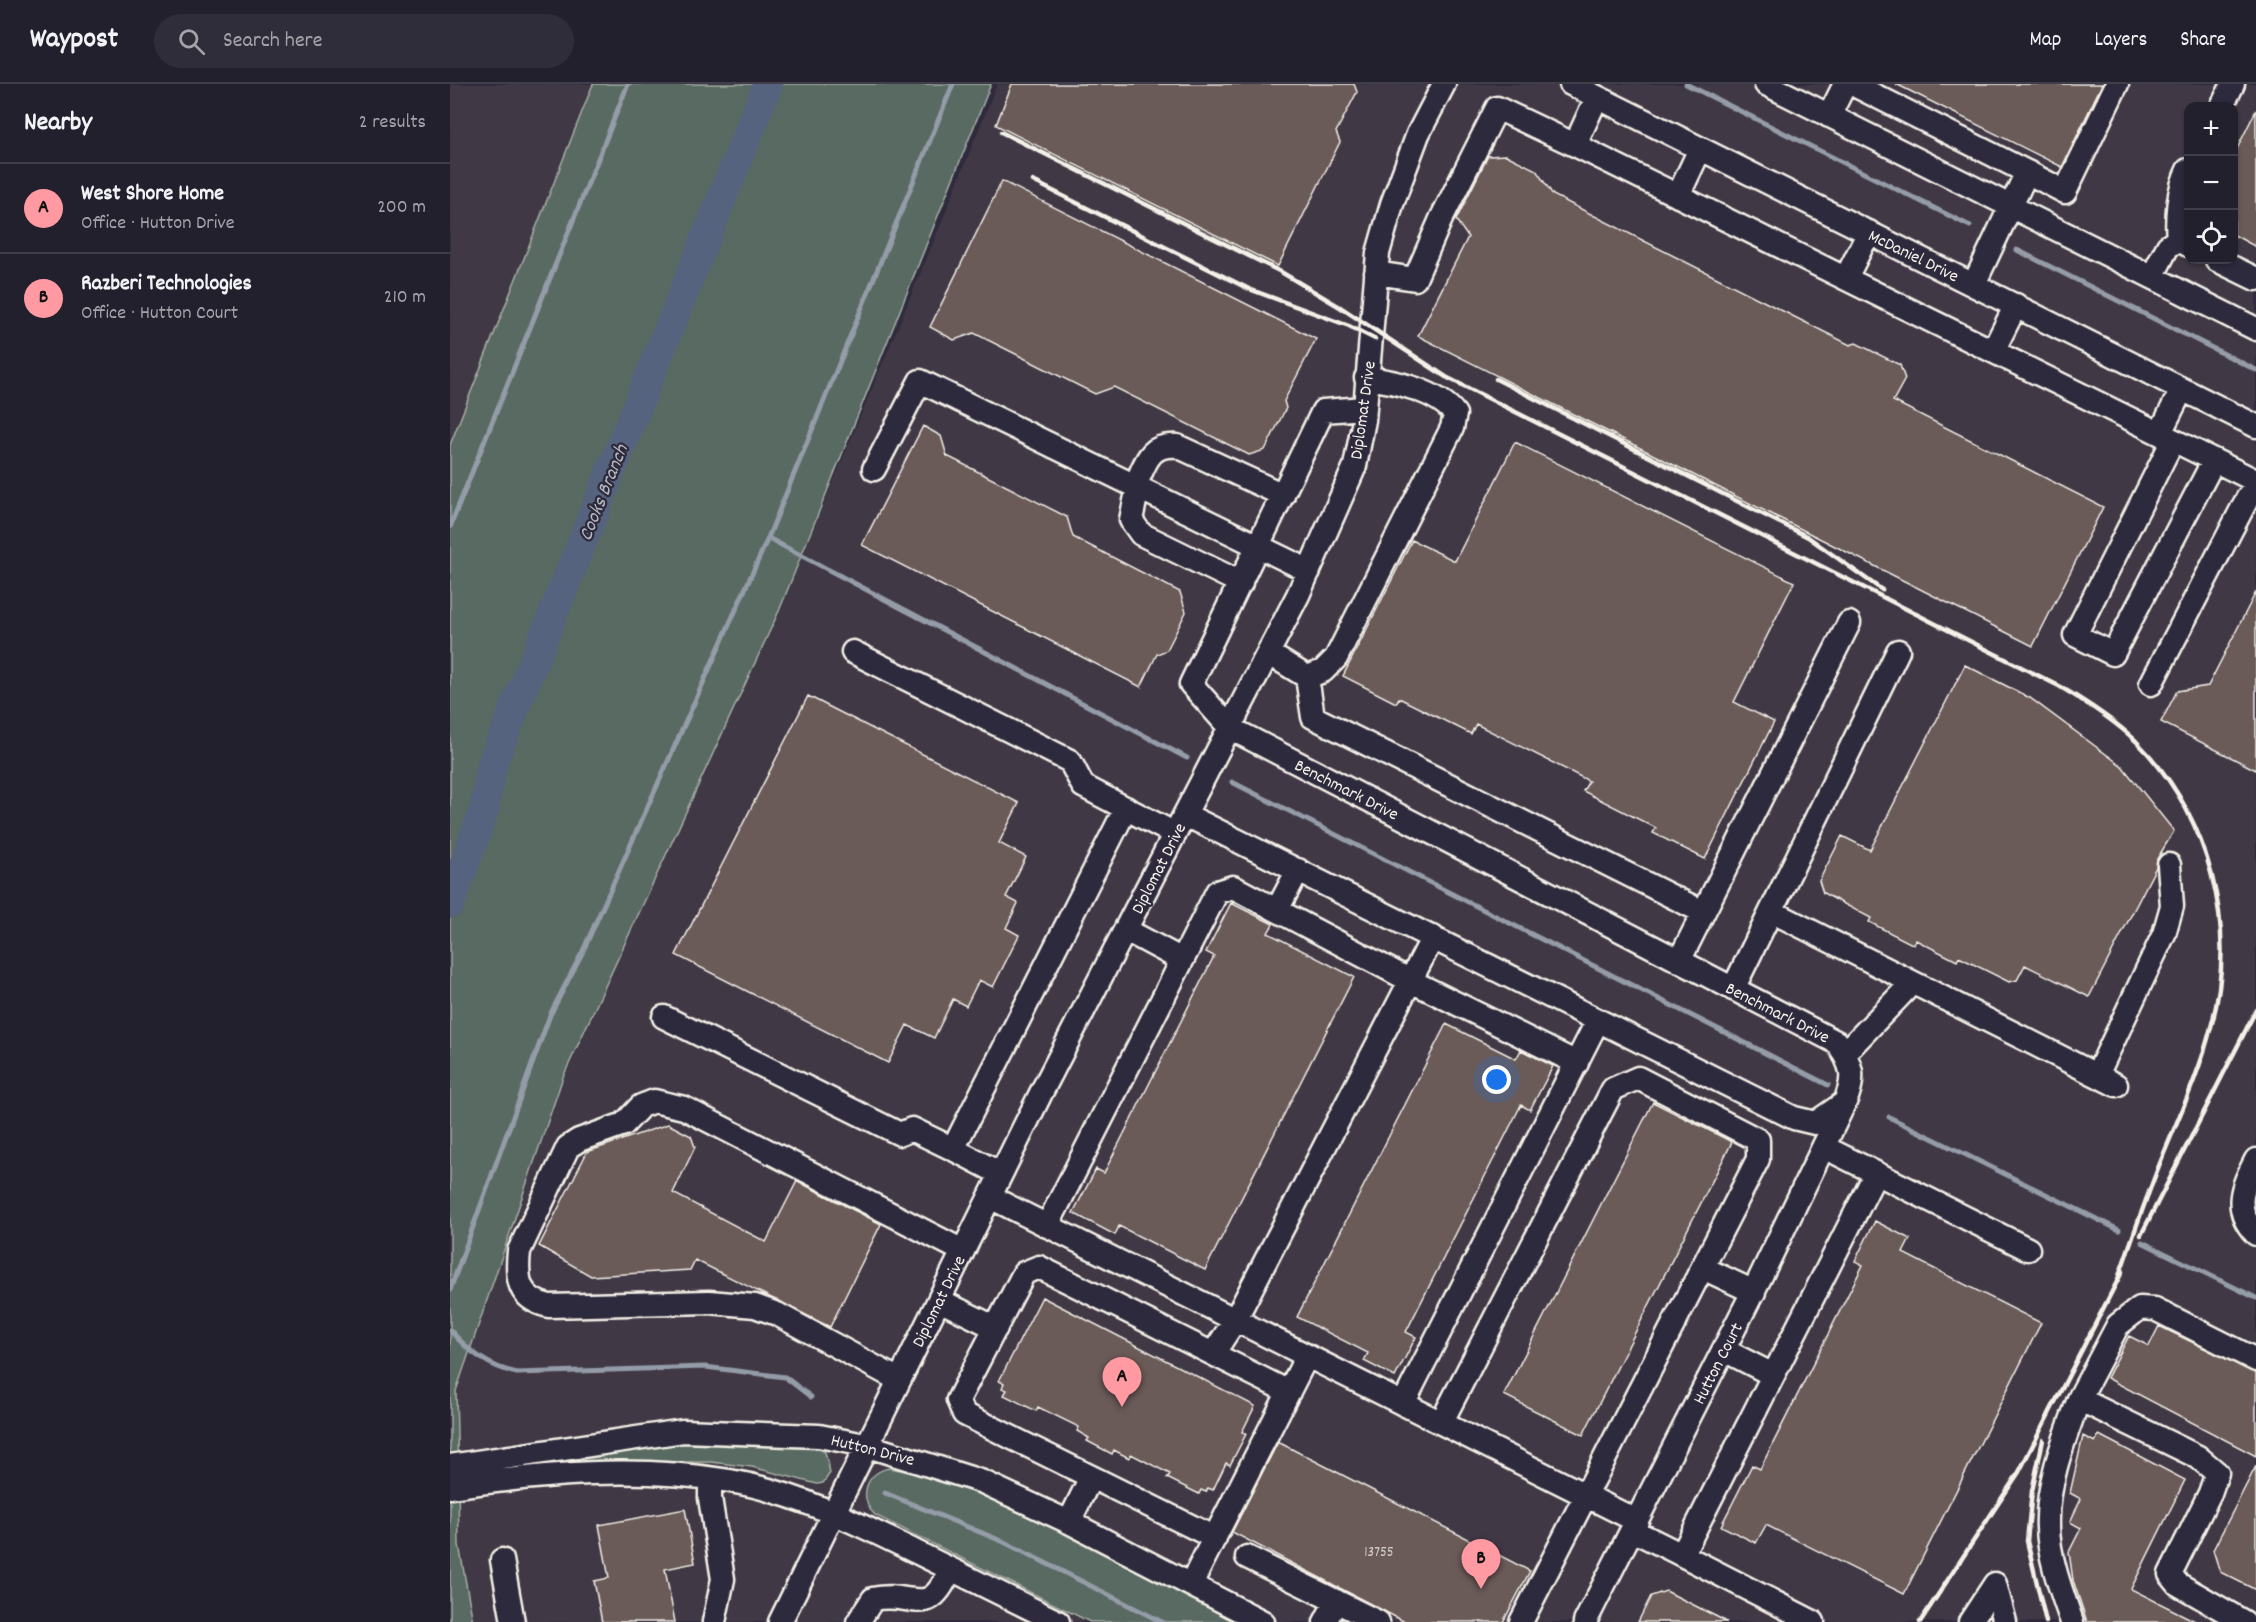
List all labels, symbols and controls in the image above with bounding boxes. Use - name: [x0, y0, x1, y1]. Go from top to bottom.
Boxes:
- search box: [154, 14, 574, 68]
- text: Waypost: [30, 21, 118, 61]
- icon: search: [175, 25, 208, 58]
- text: Search here: [223, 26, 322, 57]
- text: Map: [2030, 26, 2061, 56]
- text: Layers: [2094, 26, 2147, 56]
- text: Share: [2180, 26, 2226, 56]
- map controls: [2184, 102, 2238, 264]
- button: +: [2184, 102, 2238, 156]
- text: Nearby: [24, 105, 92, 142]
- text: 2 results: [359, 109, 426, 137]
- button: −: [2184, 156, 2238, 210]
- text: West Shore Home: [81, 179, 224, 210]
- text: A: [38, 194, 49, 222]
- text: 200 m: [377, 194, 426, 222]
- text: Office · Hutton Drive: [81, 210, 235, 238]
- button: locate: [2184, 210, 2238, 264]
- street label: McDaniel Drive: [1863, 225, 1963, 290]
- text: Razberi Technologies: [81, 269, 252, 300]
- text: B: [39, 284, 48, 312]
- text: 210 m: [384, 284, 426, 312]
- text: Office · Hutton Court: [81, 300, 238, 328]
- street label: Diplomat Drive: [1345, 359, 1384, 461]
- water label: Cooks Branch: [573, 440, 637, 545]
- street label: Benchmark Drive: [1289, 754, 1402, 828]
- street label: Diplomat Drive: [1127, 819, 1194, 919]
- street label: Benchmark Drive: [1720, 977, 1833, 1051]
- your location: [1482, 1065, 1511, 1094]
- street label: Diplomat Drive: [907, 1252, 973, 1352]
- street label: Hutton Court: [1688, 1319, 1751, 1409]
- pin: A: [1102, 1358, 1142, 1407]
- street label: Hutton Drive: [828, 1429, 917, 1474]
- pin: B: [1462, 1540, 1500, 1589]
- house number: 13755: [1364, 1542, 1394, 1564]

